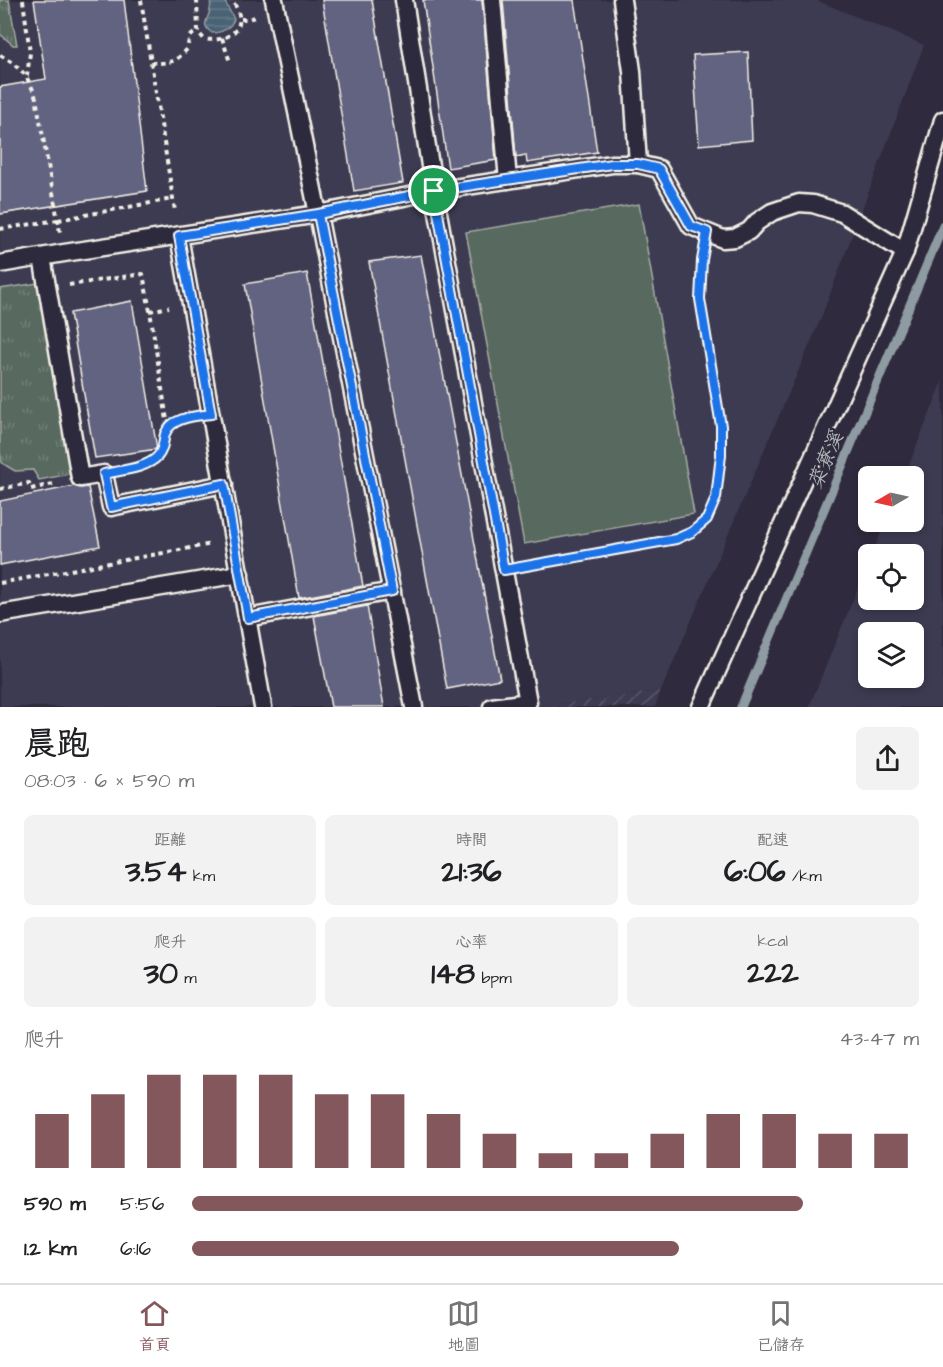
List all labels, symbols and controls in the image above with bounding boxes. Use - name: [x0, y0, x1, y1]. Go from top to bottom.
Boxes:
- pin: [408, 165, 459, 216]
- icon: arrive: [417, 174, 450, 207]
- water label: 菜寮溪: [801, 426, 851, 493]
- north arrow: [858, 466, 924, 532]
- map controls: [858, 466, 924, 688]
- button: locate: [858, 544, 924, 610]
- button: layers: [858, 622, 924, 688]
- text: 晨跑: [24, 721, 90, 767]
- button: share: [856, 727, 919, 790]
- text: 08:03 · 6 × 590 m: [24, 767, 194, 795]
- text: 距離: [154, 829, 186, 851]
- text: 時間: [455, 829, 488, 851]
- text: 配速: [757, 829, 789, 851]
- text: 3.54: [125, 851, 186, 893]
- text: 21:36: [441, 851, 502, 893]
- text: 6:06: [724, 851, 786, 893]
- text: km: [186, 865, 215, 887]
- text: /km: [786, 865, 822, 887]
- text: kcal: [758, 930, 788, 952]
- text: 爬升: [154, 931, 186, 953]
- text: 心率: [455, 931, 488, 953]
- text: 222: [747, 952, 799, 994]
- text: 30: [144, 953, 178, 995]
- text: 148: [431, 953, 475, 995]
- text: m: [178, 967, 197, 989]
- text: bpm: [475, 967, 512, 989]
- text: 43–47 m: [840, 1025, 919, 1053]
- text: 爬升: [24, 1026, 64, 1054]
- text: 590 m: [24, 1190, 86, 1218]
- text: 5:56: [120, 1190, 164, 1218]
- text: 1.2 km: [24, 1235, 77, 1263]
- text: 6:16: [120, 1235, 151, 1263]
- tab: 首頁: [138, 1297, 171, 1356]
- tab: 地圖: [447, 1297, 480, 1356]
- tab: 已儲存: [757, 1297, 805, 1356]

